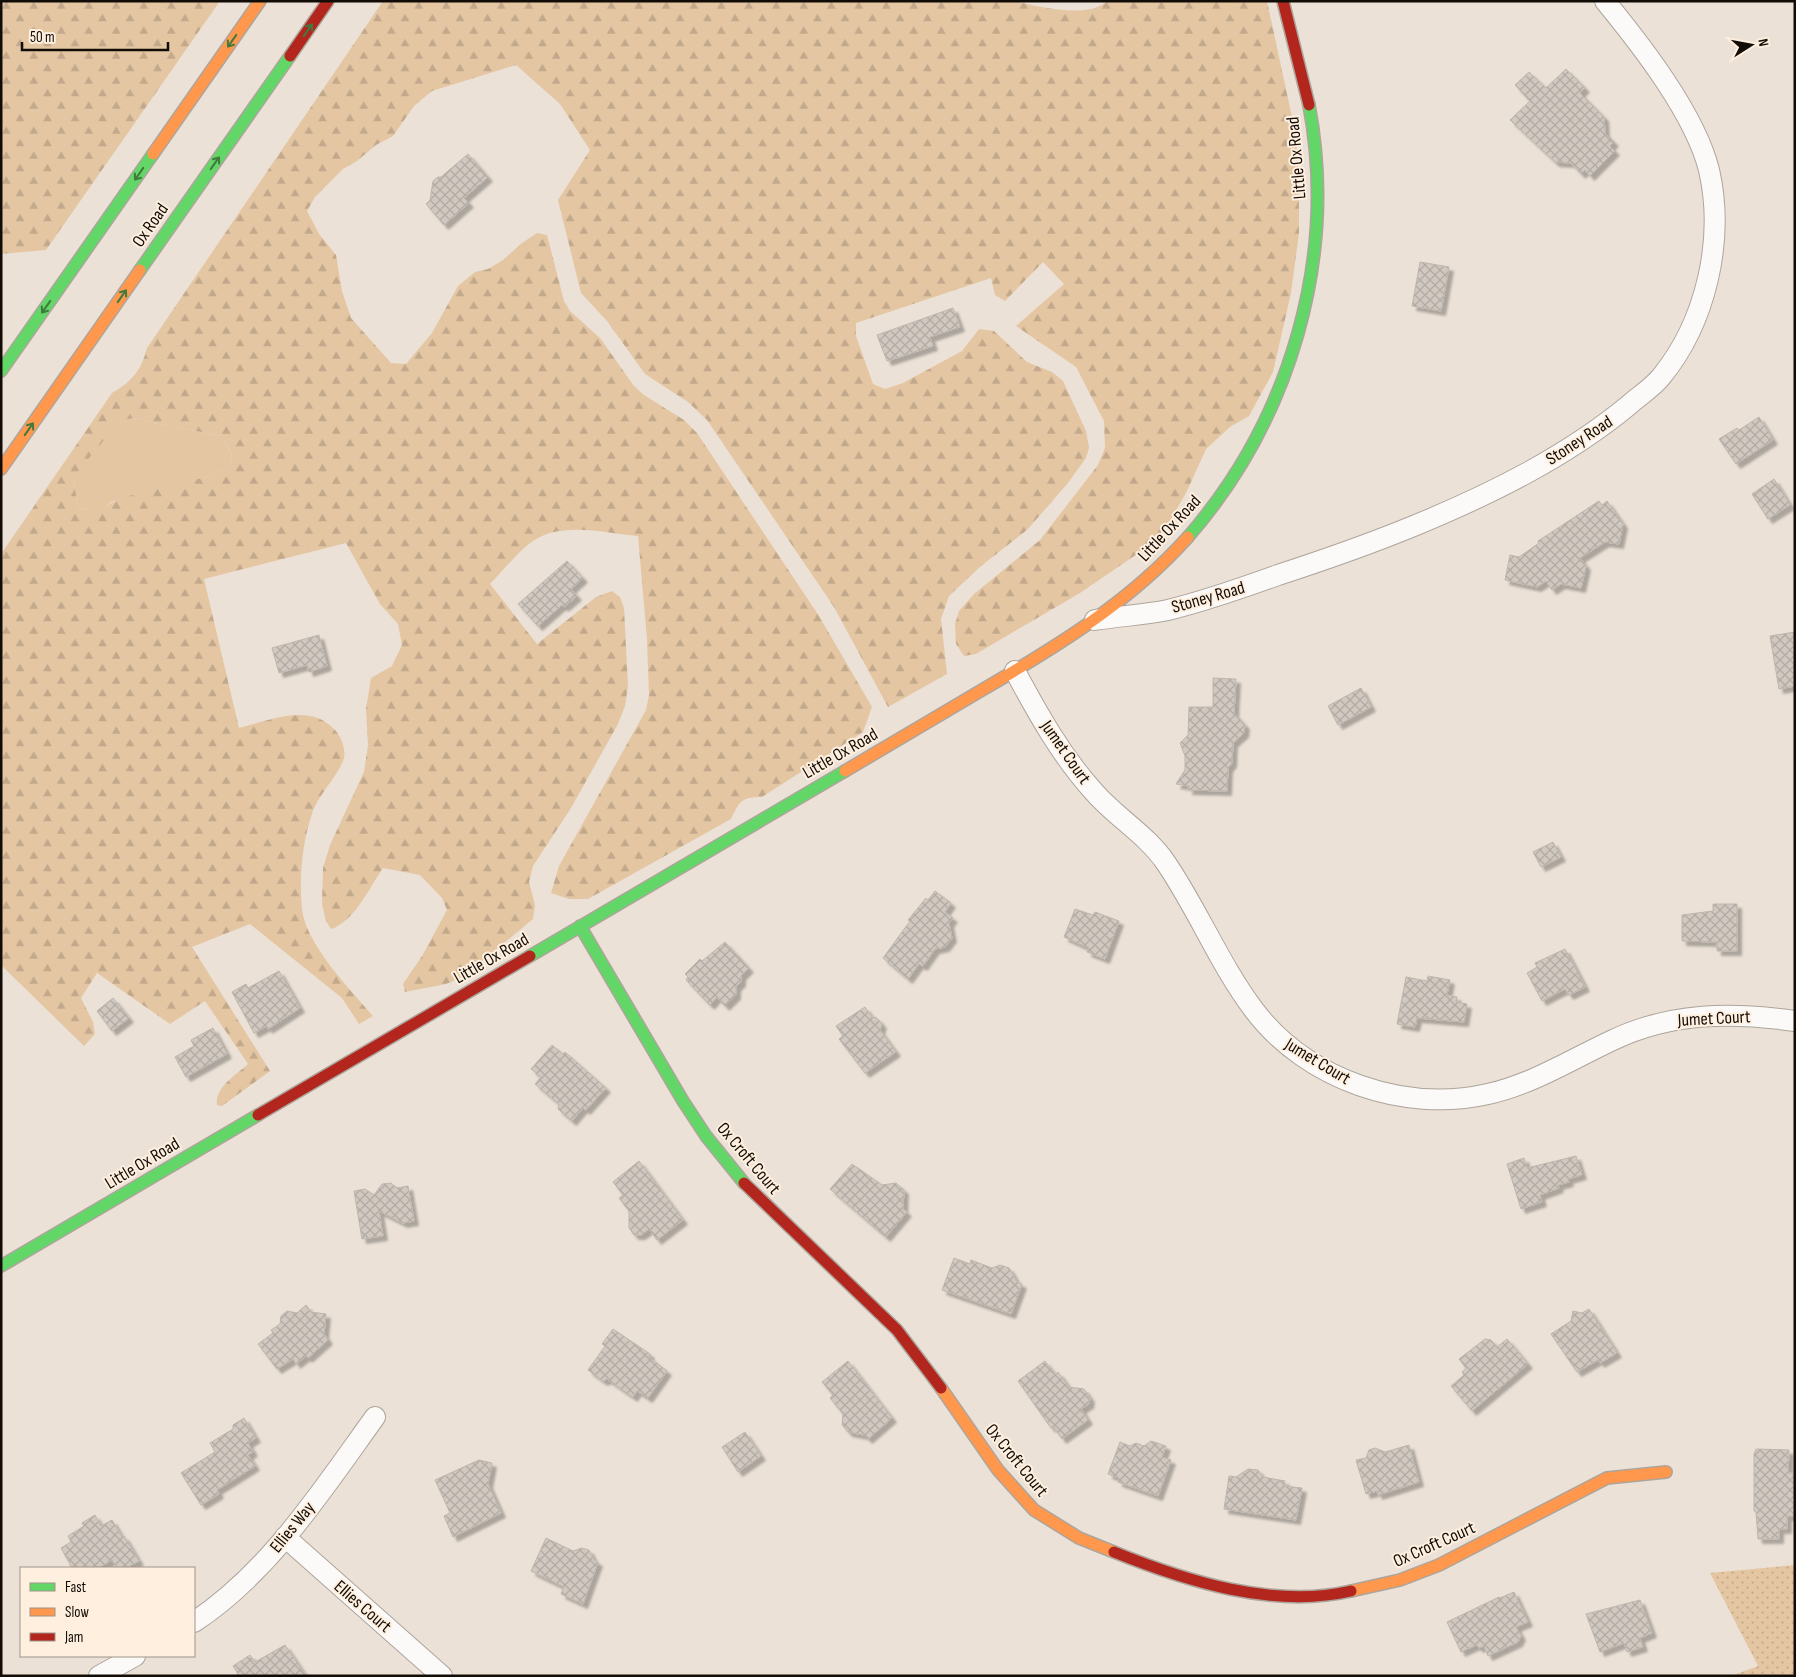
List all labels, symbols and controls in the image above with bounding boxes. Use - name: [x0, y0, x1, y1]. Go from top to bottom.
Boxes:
- scale bar: [22, 20, 169, 52]
- north arrow: [1726, 20, 1776, 70]
- one-way arrow: [303, 23, 313, 37]
- text: 50 m: [30, 28, 55, 47]
- one-way arrow: [227, 34, 237, 48]
- text: N: [1754, 37, 1772, 48]
- street label: Little Ox Road: [1282, 116, 1311, 200]
- one-way arrow: [210, 156, 220, 170]
- one-way arrow: [134, 167, 144, 181]
- street label: Ox Road: [128, 199, 173, 251]
- one-way arrow: [117, 289, 127, 303]
- one-way arrow: [41, 300, 51, 314]
- street label: Stoney Road: [1542, 411, 1617, 470]
- one-way arrow: [24, 423, 34, 437]
- street label: Little Ox Road: [1133, 491, 1205, 566]
- street label: Stoney Road: [1169, 577, 1247, 618]
- street label: Jumet Court: [1036, 716, 1095, 789]
- street label: Little Ox Road: [799, 724, 881, 783]
- street label: Little Ox Road: [450, 929, 532, 988]
- street label: Jumet Court: [1676, 1006, 1751, 1031]
- street label: Jumet Court: [1280, 1033, 1355, 1089]
- street label: Ox Croft Court: [712, 1118, 785, 1199]
- street label: Little Ox Road: [101, 1133, 183, 1194]
- street label: Ox Croft Court: [981, 1420, 1053, 1501]
- street label: Ellies Way: [266, 1498, 319, 1557]
- street label: Ox Croft Court: [1390, 1517, 1479, 1572]
- legend: [20, 1567, 195, 1657]
- street label: Ellies Court: [330, 1576, 396, 1637]
- text: Fast: [65, 1578, 87, 1597]
- text: Slow: [65, 1603, 89, 1622]
- text: Jam: [64, 1628, 83, 1647]

